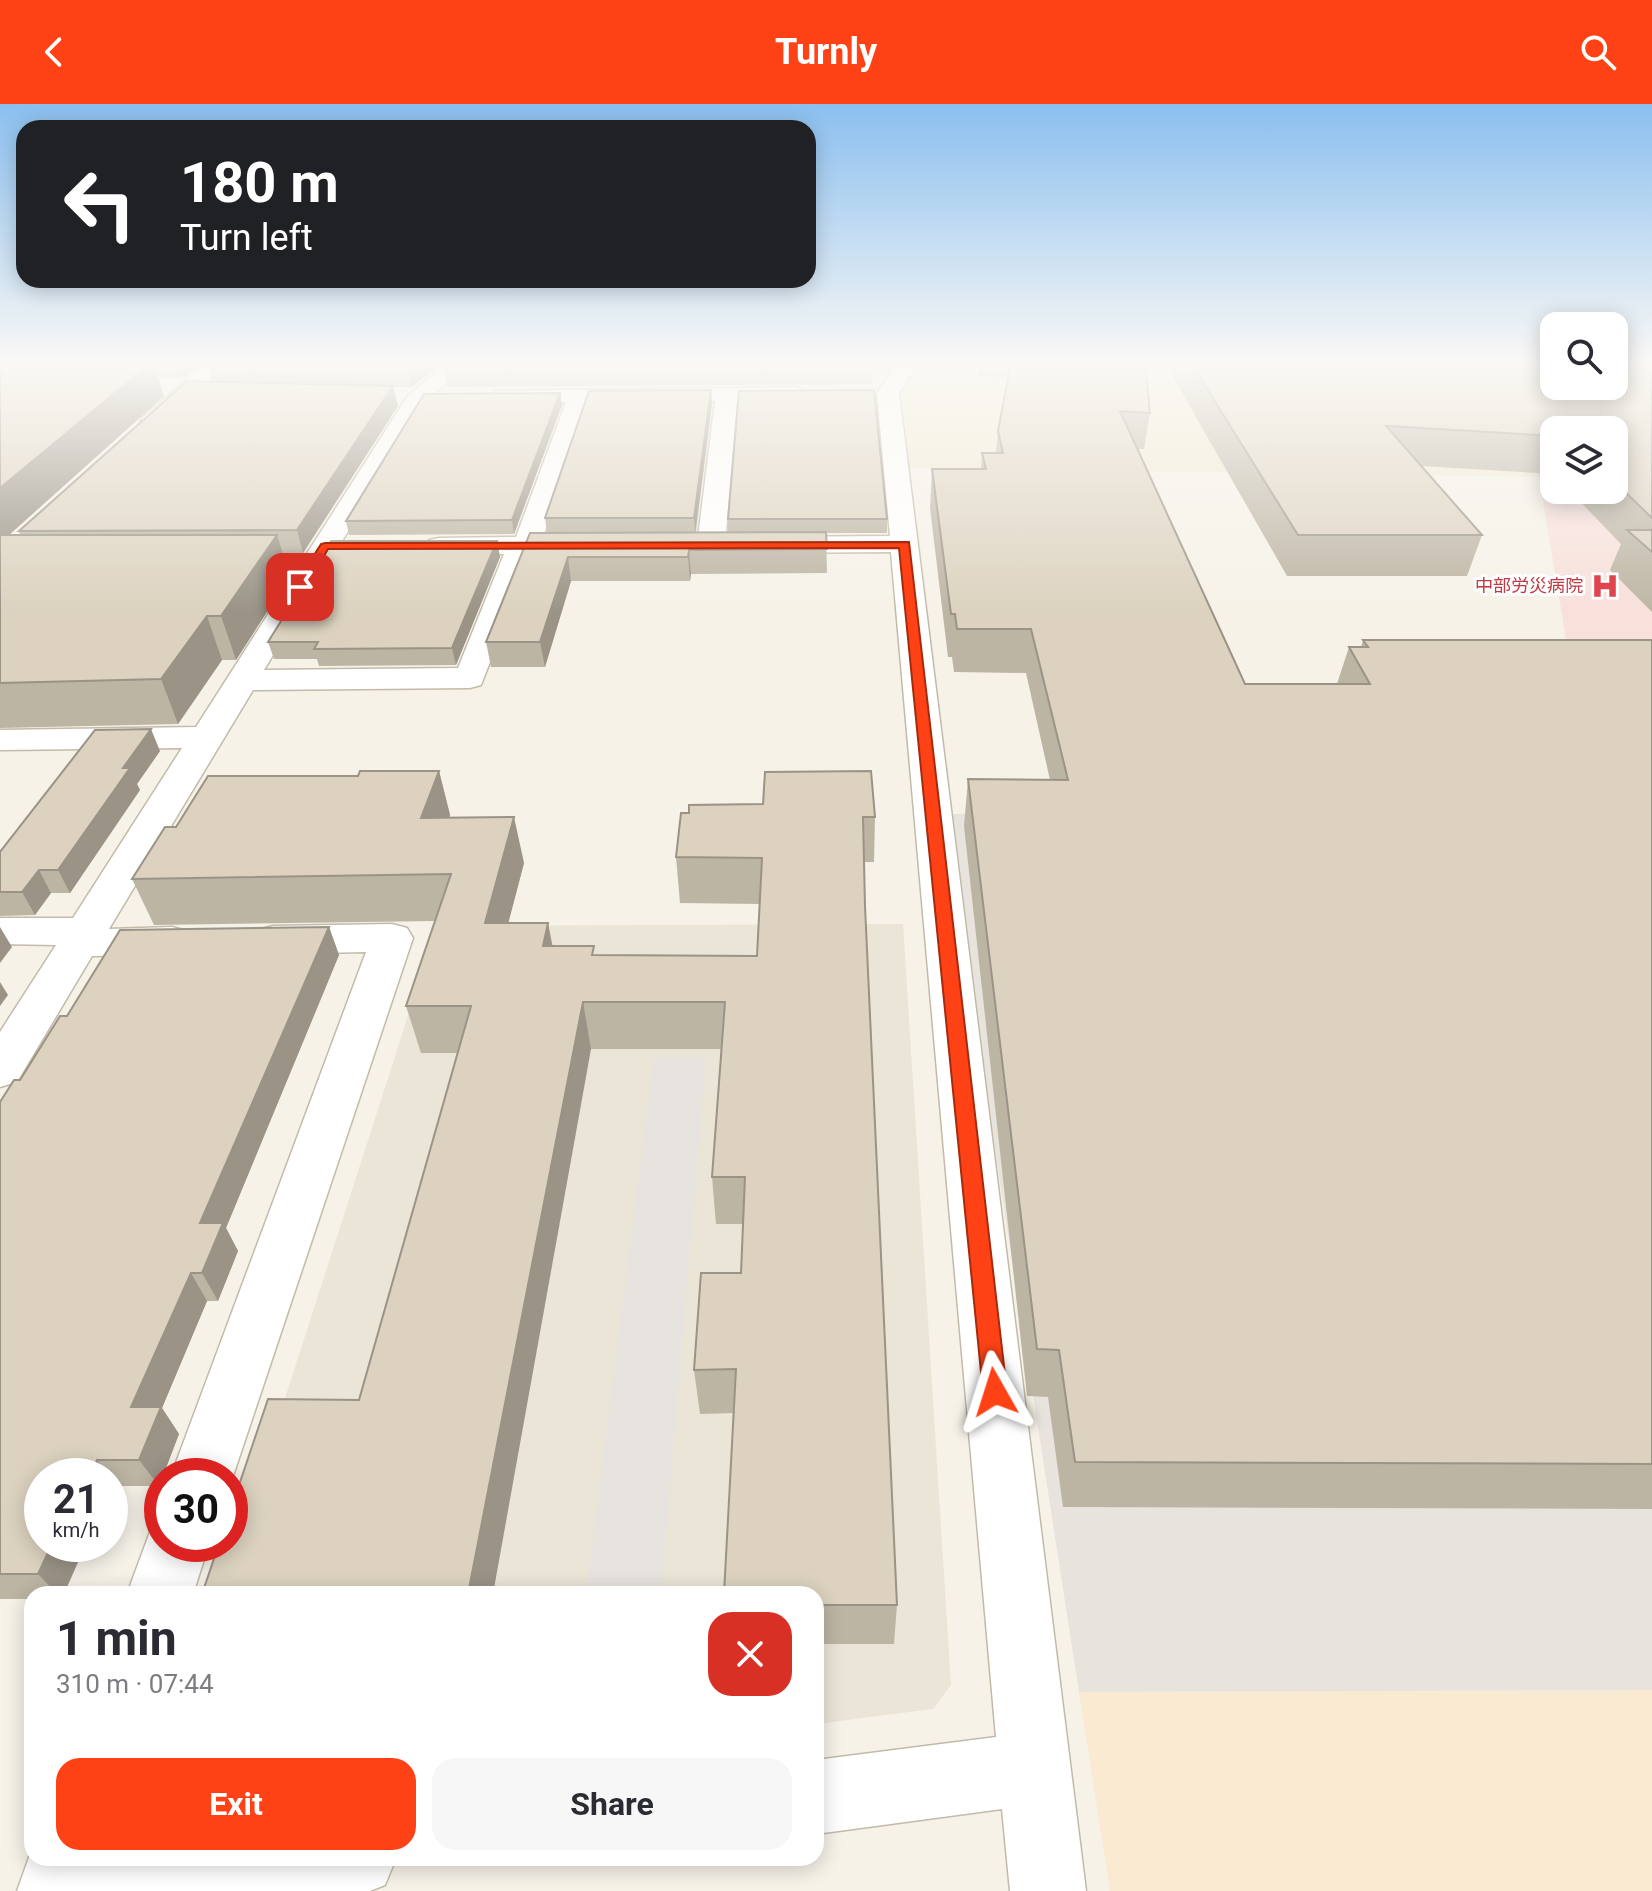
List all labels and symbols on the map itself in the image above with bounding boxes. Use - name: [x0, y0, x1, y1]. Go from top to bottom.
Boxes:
- pin: [266, 553, 334, 621]
- hospital icon: 中部労災病院: [1590, 571, 1620, 601]
- place label: 中部労災病院: [1475, 575, 1583, 596]
- position arrow: [953, 1350, 1037, 1434]
- speed limit sign: 30: [144, 1458, 248, 1562]

